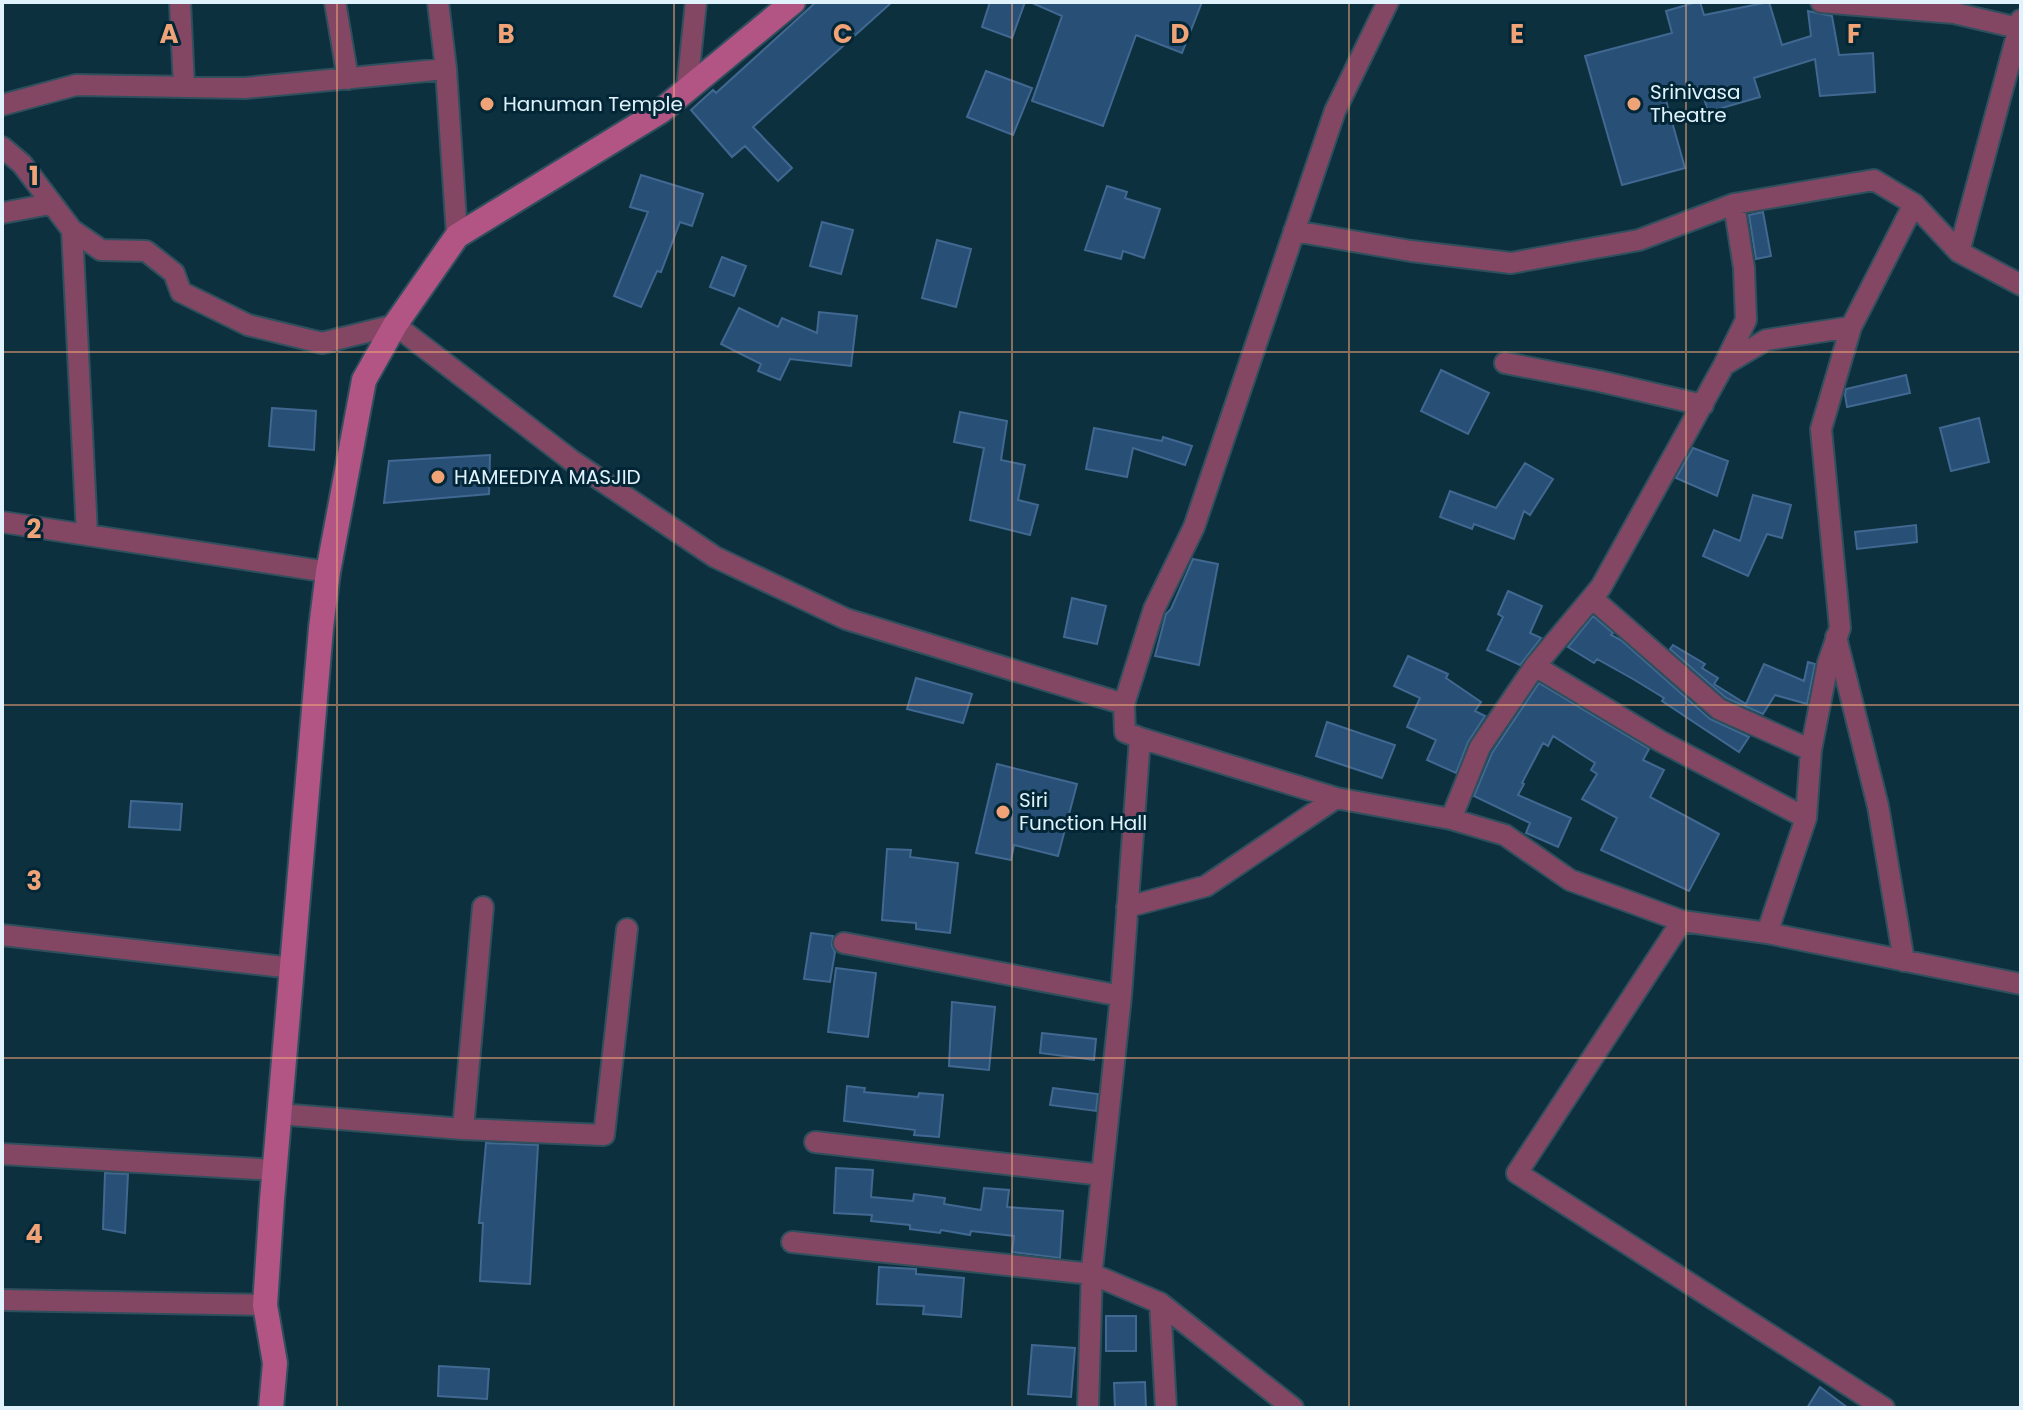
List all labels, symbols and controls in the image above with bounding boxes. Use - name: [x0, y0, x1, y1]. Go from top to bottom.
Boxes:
- text: A: [159, 16, 179, 52]
- text: B: [497, 16, 515, 52]
- text: C: [833, 16, 853, 52]
- text: D: [1171, 16, 1190, 52]
- text: E: [1510, 16, 1524, 52]
- text: F: [1847, 16, 1861, 52]
- place label: Srinivasa Theatre: [1650, 78, 1741, 129]
- place label: Hanuman Temple: [503, 90, 683, 118]
- marker: Hanuman Temple: [478, 95, 496, 113]
- marker: Srinivasa Theatre: [1625, 95, 1643, 113]
- text: 1: [29, 158, 39, 194]
- place label: HAMEEDIYA MASJID: [454, 463, 641, 491]
- marker: HAMEEDIYA MASJID: [429, 468, 447, 486]
- text: 2: [27, 511, 42, 547]
- place label: Siri Function Hall: [1019, 786, 1147, 837]
- marker: Siri Function Hall: [994, 803, 1012, 821]
- text: 3: [26, 863, 42, 899]
- text: 4: [25, 1216, 43, 1252]

